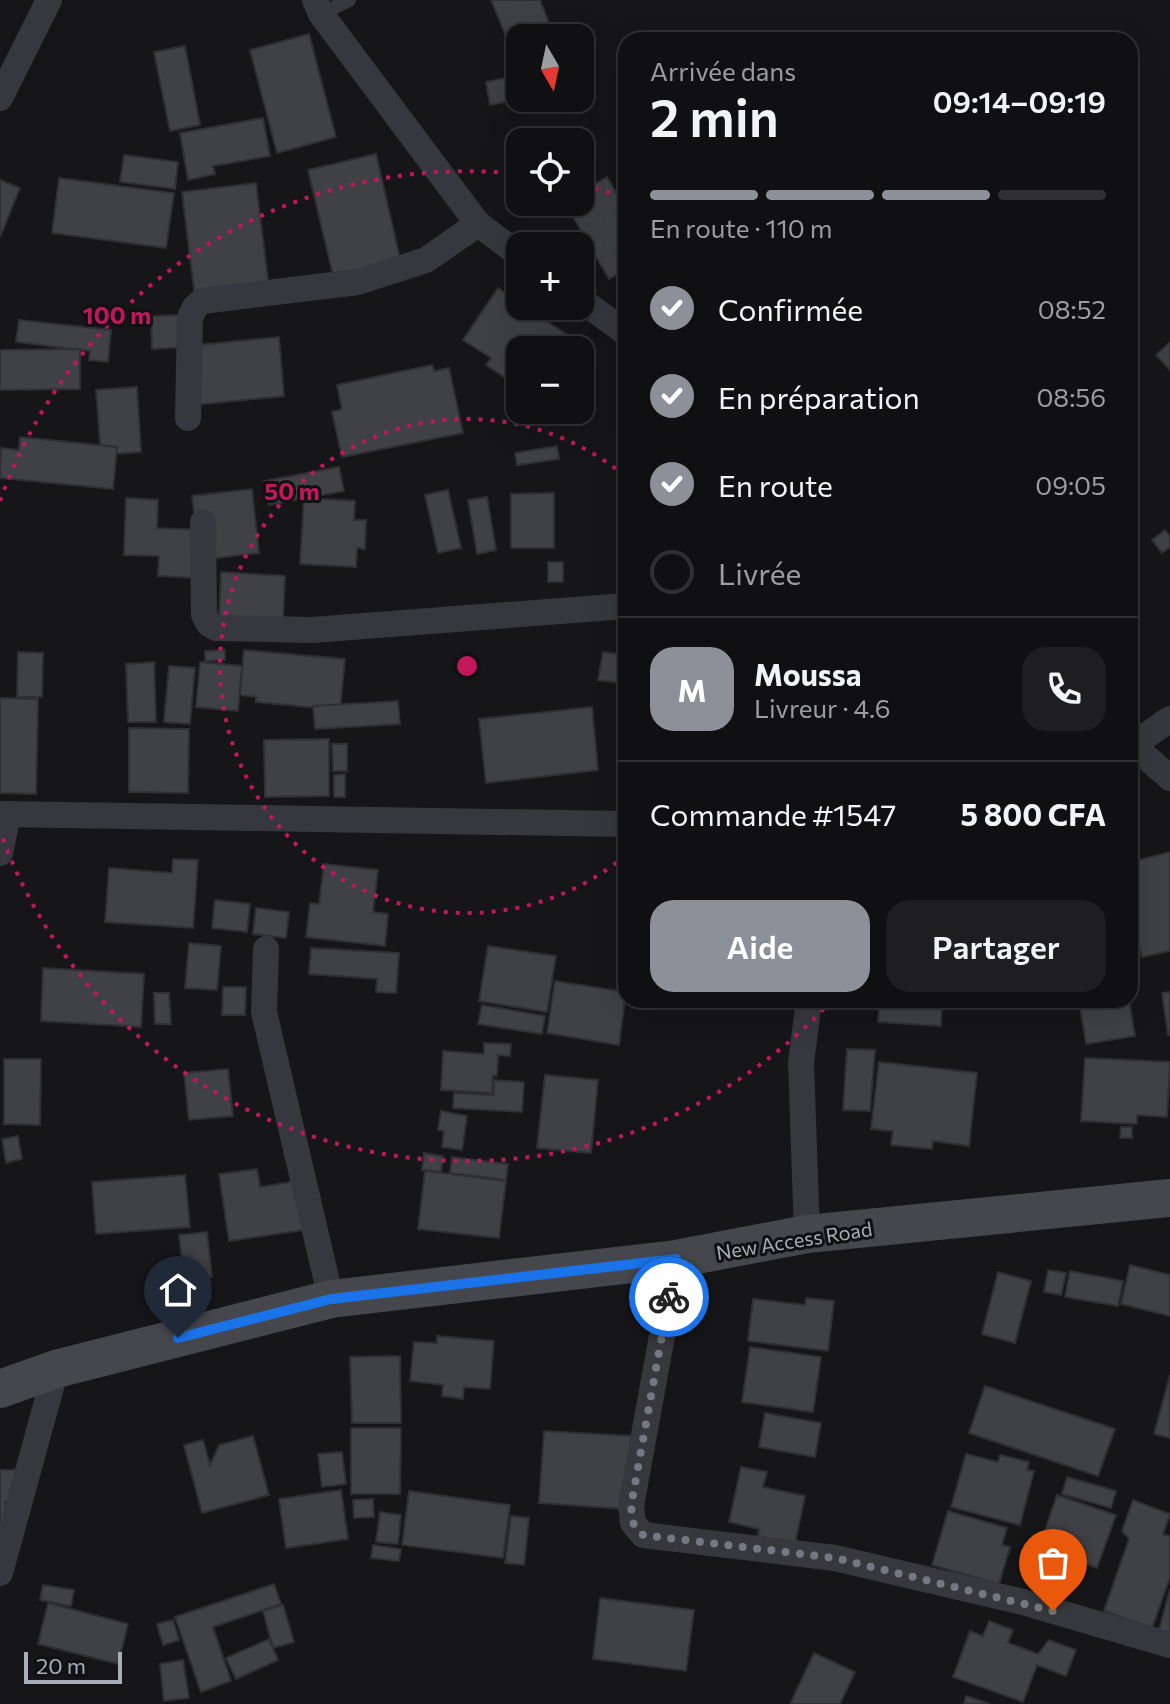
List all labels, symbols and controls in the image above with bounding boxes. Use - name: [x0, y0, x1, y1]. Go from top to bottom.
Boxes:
- north arrow: [506, 24, 594, 112]
- map controls: [506, 24, 594, 424]
- text: Arrivée dans: [650, 55, 796, 86]
- text: 09:14–09:19: [933, 82, 1106, 119]
- text: 2 min: [650, 84, 779, 148]
- button: locate: [506, 128, 594, 216]
- text: En route · 110 m: [650, 212, 832, 243]
- button: +: [506, 232, 594, 320]
- icon: check: [650, 286, 694, 330]
- text: Confirmée: [718, 290, 863, 327]
- text: 08:52: [1038, 293, 1106, 324]
- text: 100 m: [83, 300, 151, 329]
- button: −: [506, 336, 594, 424]
- icon: check: [650, 374, 694, 418]
- text: En préparation: [718, 378, 920, 415]
- text: 08:56: [1036, 381, 1106, 412]
- icon: check: [650, 462, 694, 506]
- text: En route: [718, 466, 833, 503]
- text: 09:05: [1035, 469, 1106, 500]
- text: 50 m: [264, 476, 320, 505]
- text: Livrée: [718, 554, 801, 591]
- button: phone: [1022, 647, 1106, 731]
- centre of rings: [453, 652, 481, 680]
- text: Moussa: [754, 655, 861, 692]
- text: M: [678, 671, 706, 708]
- text: Livreur · 4.6: [754, 692, 890, 723]
- text: Commande #1547: [650, 795, 896, 832]
- text: 5 800 CFA: [960, 795, 1106, 832]
- button: Aide: [650, 900, 870, 992]
- button: Partager: [886, 900, 1106, 992]
- street label: New Access Road: [714, 1216, 874, 1264]
- pin: [144, 1256, 212, 1338]
- courier: [629, 1257, 709, 1337]
- icon: home: [156, 1268, 200, 1312]
- icon: bike: [647, 1275, 691, 1319]
- pin: [1019, 1529, 1087, 1611]
- icon: bag: [1031, 1541, 1075, 1585]
- scale bar: [24, 1648, 122, 1684]
- text: 20 m: [36, 1652, 86, 1679]

